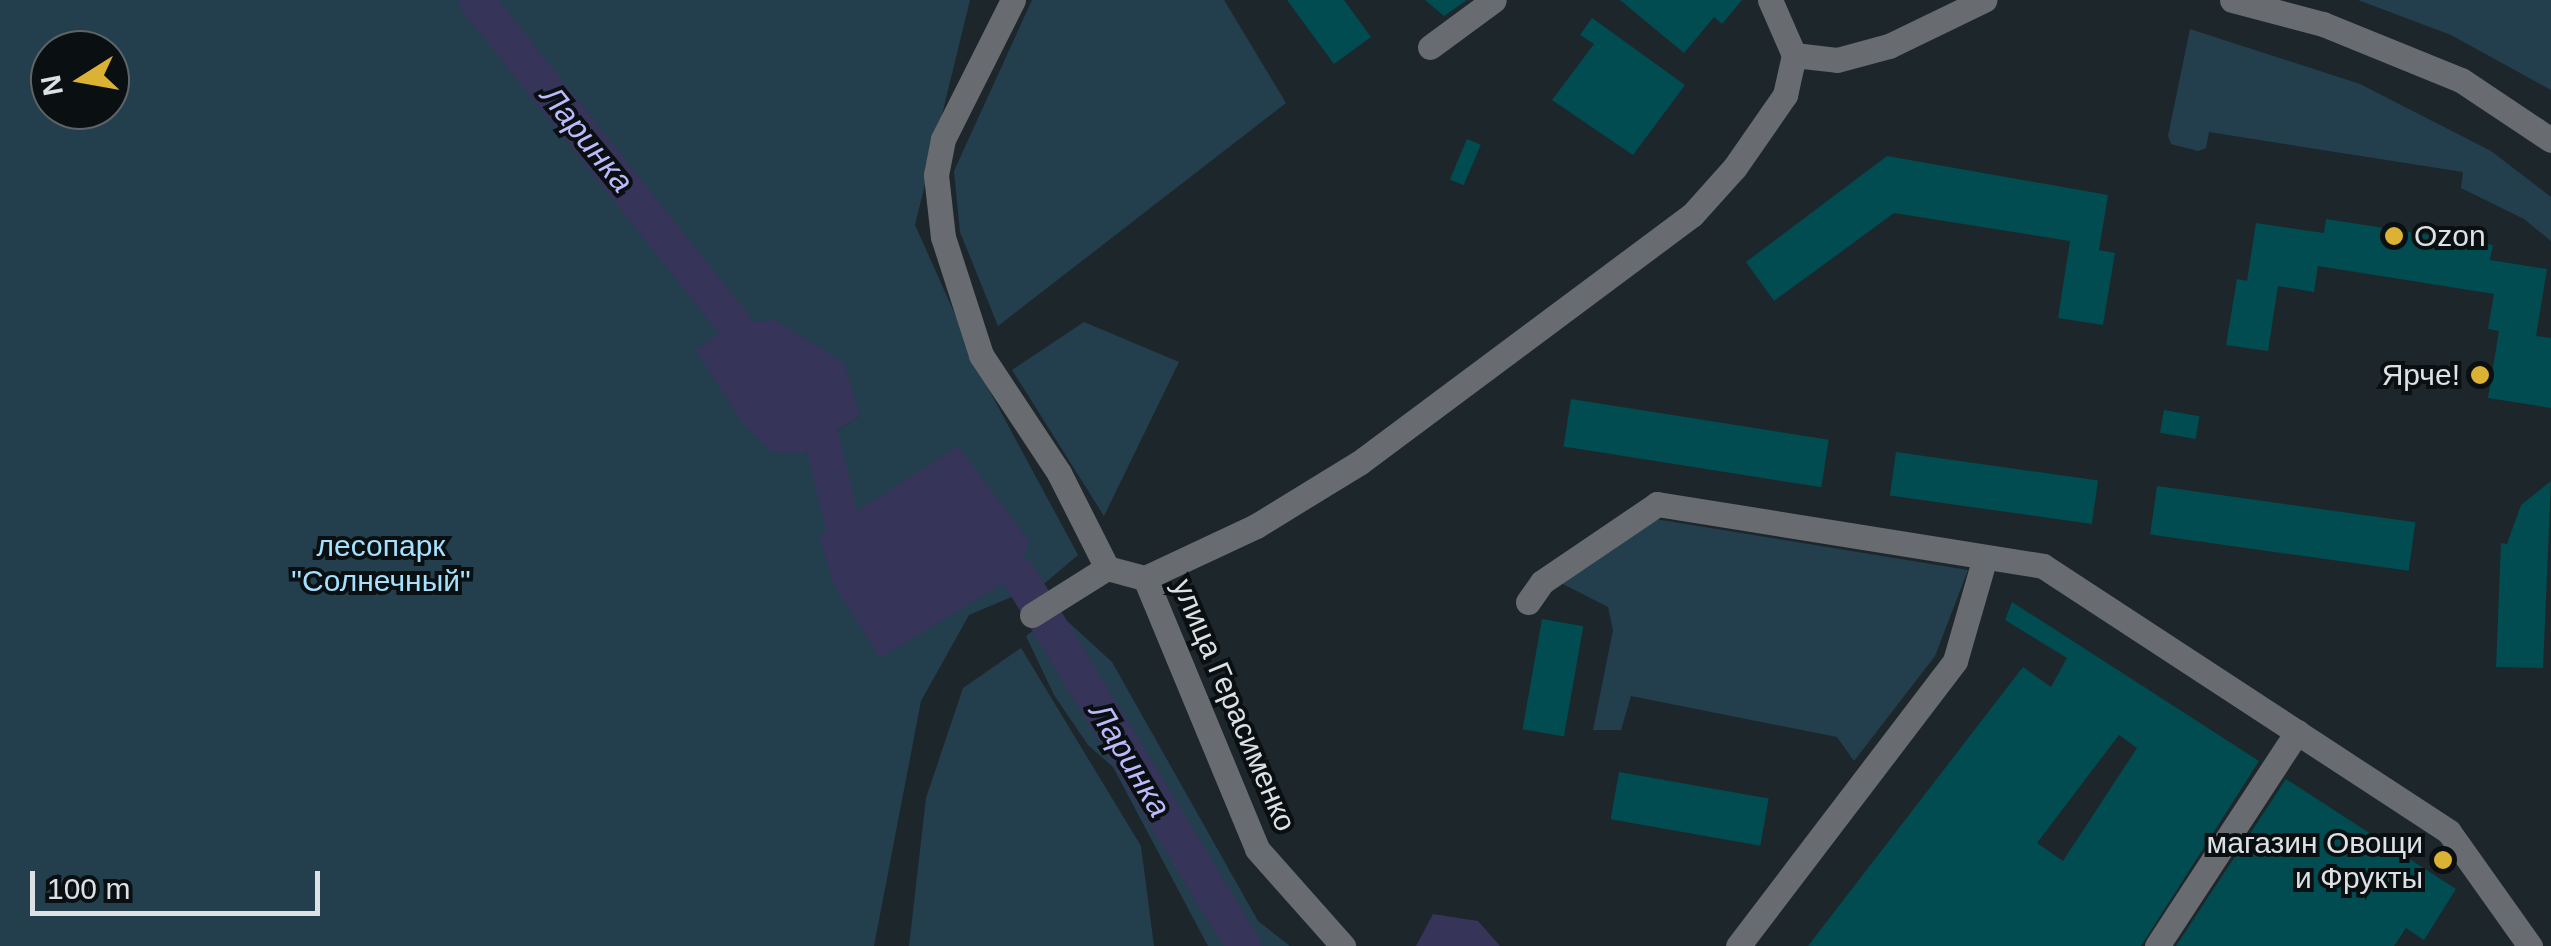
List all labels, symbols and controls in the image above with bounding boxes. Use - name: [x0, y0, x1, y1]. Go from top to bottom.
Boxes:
- north arrow: [30, 30, 130, 130]
- text: N: [35, 73, 69, 98]
- water label: Ларинка: [532, 78, 642, 200]
- place label: Ozon: [2414, 218, 2486, 254]
- marker: Ozon: [2383, 225, 2405, 247]
- place label: Ярче!: [2382, 357, 2460, 393]
- marker: Ярче!: [2469, 364, 2491, 386]
- park label: лесопарк "Солнечный": [291, 528, 471, 598]
- street label: улица Герасименко: [1165, 573, 1303, 837]
- water label: Ларинка: [1081, 696, 1179, 824]
- place label: магазин Овощи и Фрукты: [2207, 825, 2423, 896]
- marker: магазин Овощи и Фрукты: [2432, 849, 2454, 871]
- scale bar: [35, 851, 325, 913]
- text: 100 m: [47, 872, 130, 905]

